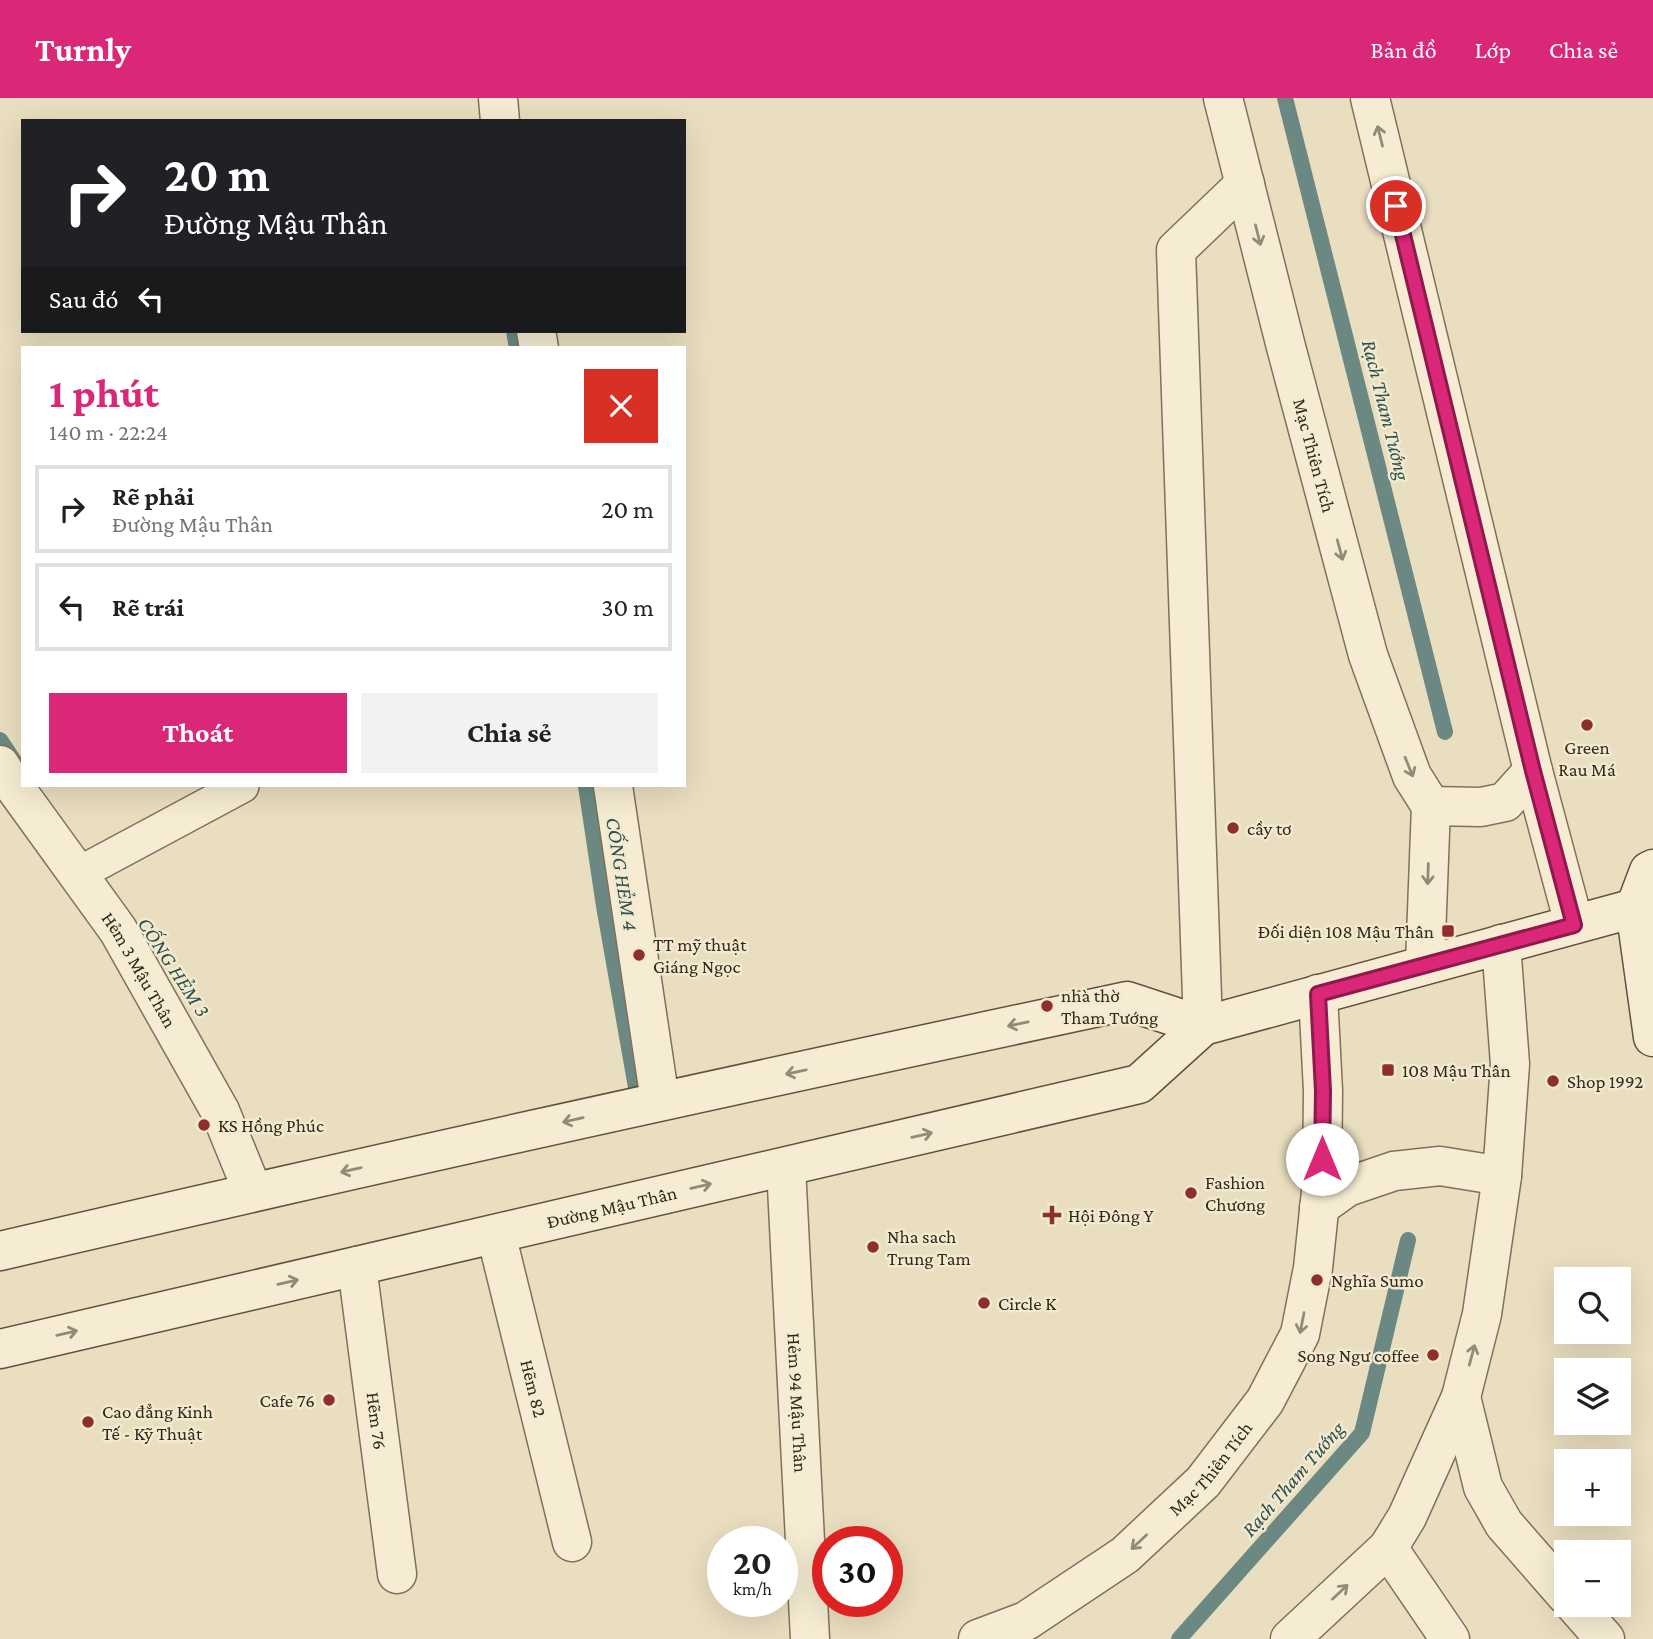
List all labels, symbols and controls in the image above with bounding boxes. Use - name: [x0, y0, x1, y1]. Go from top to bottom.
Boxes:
- text: Turnly: [35, 31, 131, 68]
- text: Bản đồ: [1370, 36, 1437, 63]
- text: Lớp: [1475, 36, 1511, 63]
- text: Chia sẻ: [1549, 36, 1618, 63]
- one-way arrow: [1372, 125, 1386, 148]
- icon: right: [49, 147, 140, 238]
- text: 20 m: [164, 147, 270, 202]
- pin: [1366, 176, 1426, 236]
- icon: arrive: [1377, 187, 1415, 225]
- text: Đường Mậu Thân: [164, 205, 388, 241]
- one-way arrow: [1252, 224, 1265, 246]
- icon: left: [132, 280, 170, 318]
- text: Sau đó: [49, 285, 118, 314]
- water label: Rạch Tham Tướng: [1357, 337, 1415, 483]
- text: 1 phút: [49, 369, 159, 416]
- button: close: [584, 369, 658, 443]
- street label: Mạc Thiên Tích: [1290, 396, 1340, 515]
- text: 140 m · 22:24: [49, 419, 168, 445]
- text: Rẽ phải: [112, 482, 194, 511]
- icon: right: [53, 490, 91, 528]
- text: 20 m: [601, 495, 654, 524]
- text: Đường Mậu Thân: [112, 511, 273, 537]
- one-way arrow: [1334, 539, 1347, 561]
- icon: left: [53, 588, 91, 626]
- text: Rẽ trái: [112, 593, 184, 622]
- text: 30 m: [601, 593, 654, 622]
- button: Thoát: [49, 693, 347, 773]
- button: Chia sẻ: [361, 693, 658, 773]
- marker: Green Rau Má: [1579, 717, 1595, 733]
- place label: Green Rau Má: [1558, 737, 1616, 780]
- one-way arrow: [1403, 756, 1416, 777]
- water label: CỐNG HẺM 4: [601, 815, 643, 933]
- place label: cầy tơ: [1247, 818, 1292, 839]
- marker: cầy tơ: [1225, 820, 1241, 836]
- one-way arrow: [1422, 863, 1435, 886]
- street label: Hẻm 3 Mậu Thân: [98, 908, 181, 1031]
- water label: CỐNG HẺM 3: [133, 913, 215, 1021]
- place label: Đối diện 108 Mậu Thân: [1258, 921, 1434, 942]
- marker: Đối diện 108 Mậu Thân: [1440, 923, 1456, 939]
- place label: TT mỹ thuật Giáng Ngọc: [653, 934, 747, 977]
- marker: TT mỹ thuật Giáng Ngọc: [631, 947, 647, 963]
- place label: nhà thờ Tham Tướng: [1061, 985, 1158, 1028]
- marker: nhà thờ Tham Tướng: [1039, 998, 1055, 1014]
- one-way arrow: [1007, 1018, 1030, 1032]
- place label: 108 Mậu Thân: [1402, 1060, 1511, 1081]
- marker: 108 Mậu Thân: [1380, 1062, 1396, 1078]
- one-way arrow: [785, 1065, 808, 1079]
- place label: Shop 1992: [1567, 1071, 1643, 1092]
- marker: Shop 1992: [1545, 1073, 1561, 1089]
- one-way arrow: [563, 1114, 585, 1127]
- place label: KS Hồng Phúc: [218, 1115, 324, 1136]
- marker: KS Hồng Phúc: [196, 1117, 212, 1133]
- position arrow: [1285, 1122, 1359, 1196]
- one-way arrow: [910, 1128, 933, 1141]
- one-way arrow: [340, 1163, 363, 1177]
- place label: Fashion Chương: [1205, 1172, 1265, 1215]
- one-way arrow: [689, 1179, 712, 1193]
- street label: Đường Mậu Thân: [545, 1181, 679, 1232]
- marker: Fashion Chương: [1183, 1185, 1199, 1201]
- marker: Hội Đông Y: [1042, 1205, 1062, 1225]
- place label: Hội Đông Y: [1068, 1205, 1154, 1226]
- place label: Nha sach Trung Tam: [887, 1226, 971, 1269]
- marker: Nha sach Trung Tam: [865, 1239, 881, 1255]
- map controls: [1554, 1267, 1631, 1617]
- button: search: [1554, 1267, 1631, 1344]
- place label: Nghĩa Sumo: [1331, 1270, 1424, 1291]
- marker: Nghĩa Sumo: [1309, 1272, 1325, 1288]
- one-way arrow: [276, 1275, 299, 1288]
- place label: Circle K: [998, 1293, 1057, 1314]
- marker: Circle K: [976, 1295, 992, 1311]
- one-way arrow: [1294, 1311, 1308, 1334]
- one-way arrow: [55, 1326, 77, 1339]
- street label: Hẻm 94 Mậu Thân: [784, 1332, 812, 1473]
- one-way arrow: [1466, 1344, 1479, 1366]
- place label: Song Ngư coffee: [1298, 1345, 1419, 1366]
- marker: Song Ngư coffee: [1425, 1347, 1441, 1363]
- street label: Hẽm 82: [517, 1357, 551, 1419]
- button: layers: [1554, 1358, 1631, 1435]
- place label: Cafe 76: [259, 1390, 315, 1411]
- street label: Hẽm 76: [363, 1391, 391, 1451]
- marker: Cafe 76: [321, 1392, 337, 1408]
- place label: Cao đẳng Kinh Tế - Kỹ Thuật: [102, 1401, 213, 1444]
- marker: Cao đẳng Kinh Tế - Kỹ Thuật: [80, 1414, 96, 1430]
- water label: Rạch Tham Tướng: [1237, 1416, 1350, 1541]
- street label: Mạc Thiên Tích: [1164, 1417, 1256, 1519]
- button: +: [1554, 1449, 1631, 1526]
- speed limit sign: 30: [812, 1526, 903, 1617]
- one-way arrow: [1131, 1533, 1148, 1550]
- button: −: [1554, 1540, 1631, 1617]
- text: 20: [733, 1543, 772, 1582]
- text: km/h: [733, 1579, 772, 1599]
- one-way arrow: [1331, 1584, 1348, 1601]

